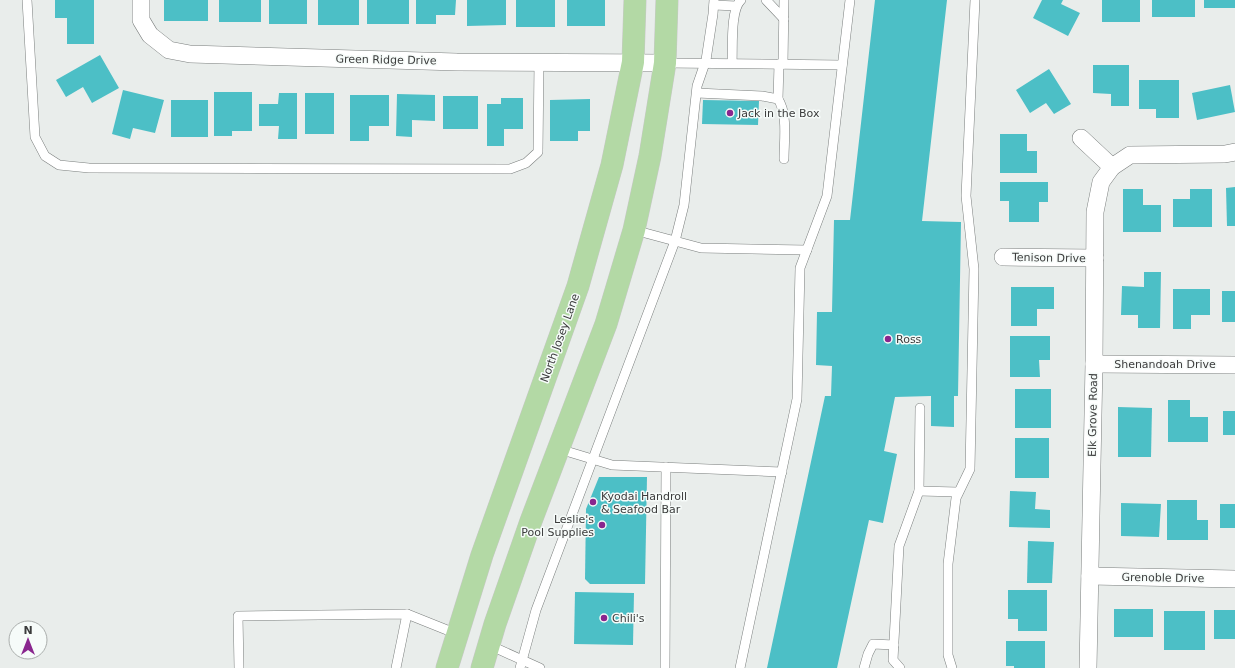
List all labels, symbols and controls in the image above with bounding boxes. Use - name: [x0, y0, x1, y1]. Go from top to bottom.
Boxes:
- street label: Green Ridge Drive: [335, 53, 437, 67]
- place label: Jack in the Box: [737, 107, 820, 120]
- marker: Jack in the Box: [725, 108, 735, 118]
- street label: Tenison Drive: [1011, 251, 1086, 265]
- street label: North Josey Lane: [538, 292, 582, 384]
- place label: Ross: [896, 333, 922, 346]
- marker: Ross: [883, 334, 893, 344]
- street label: Shenandoah Drive: [1114, 358, 1216, 371]
- street label: Elk Grove Road: [1086, 373, 1100, 457]
- place label: Kyodai Handroll & Seafood Bar: [601, 490, 687, 516]
- marker: Kyodai Handroll & Seafood Bar: [588, 497, 598, 507]
- place label: Leslie's Pool Supplies: [521, 513, 594, 539]
- marker: Leslie's Pool Supplies: [597, 520, 607, 530]
- street label: Grenoble Drive: [1121, 571, 1205, 585]
- place label: Chili's: [612, 612, 645, 625]
- marker: Chili's: [599, 613, 609, 623]
- north arrow: [8, 620, 48, 660]
- text: N: [23, 624, 33, 637]

